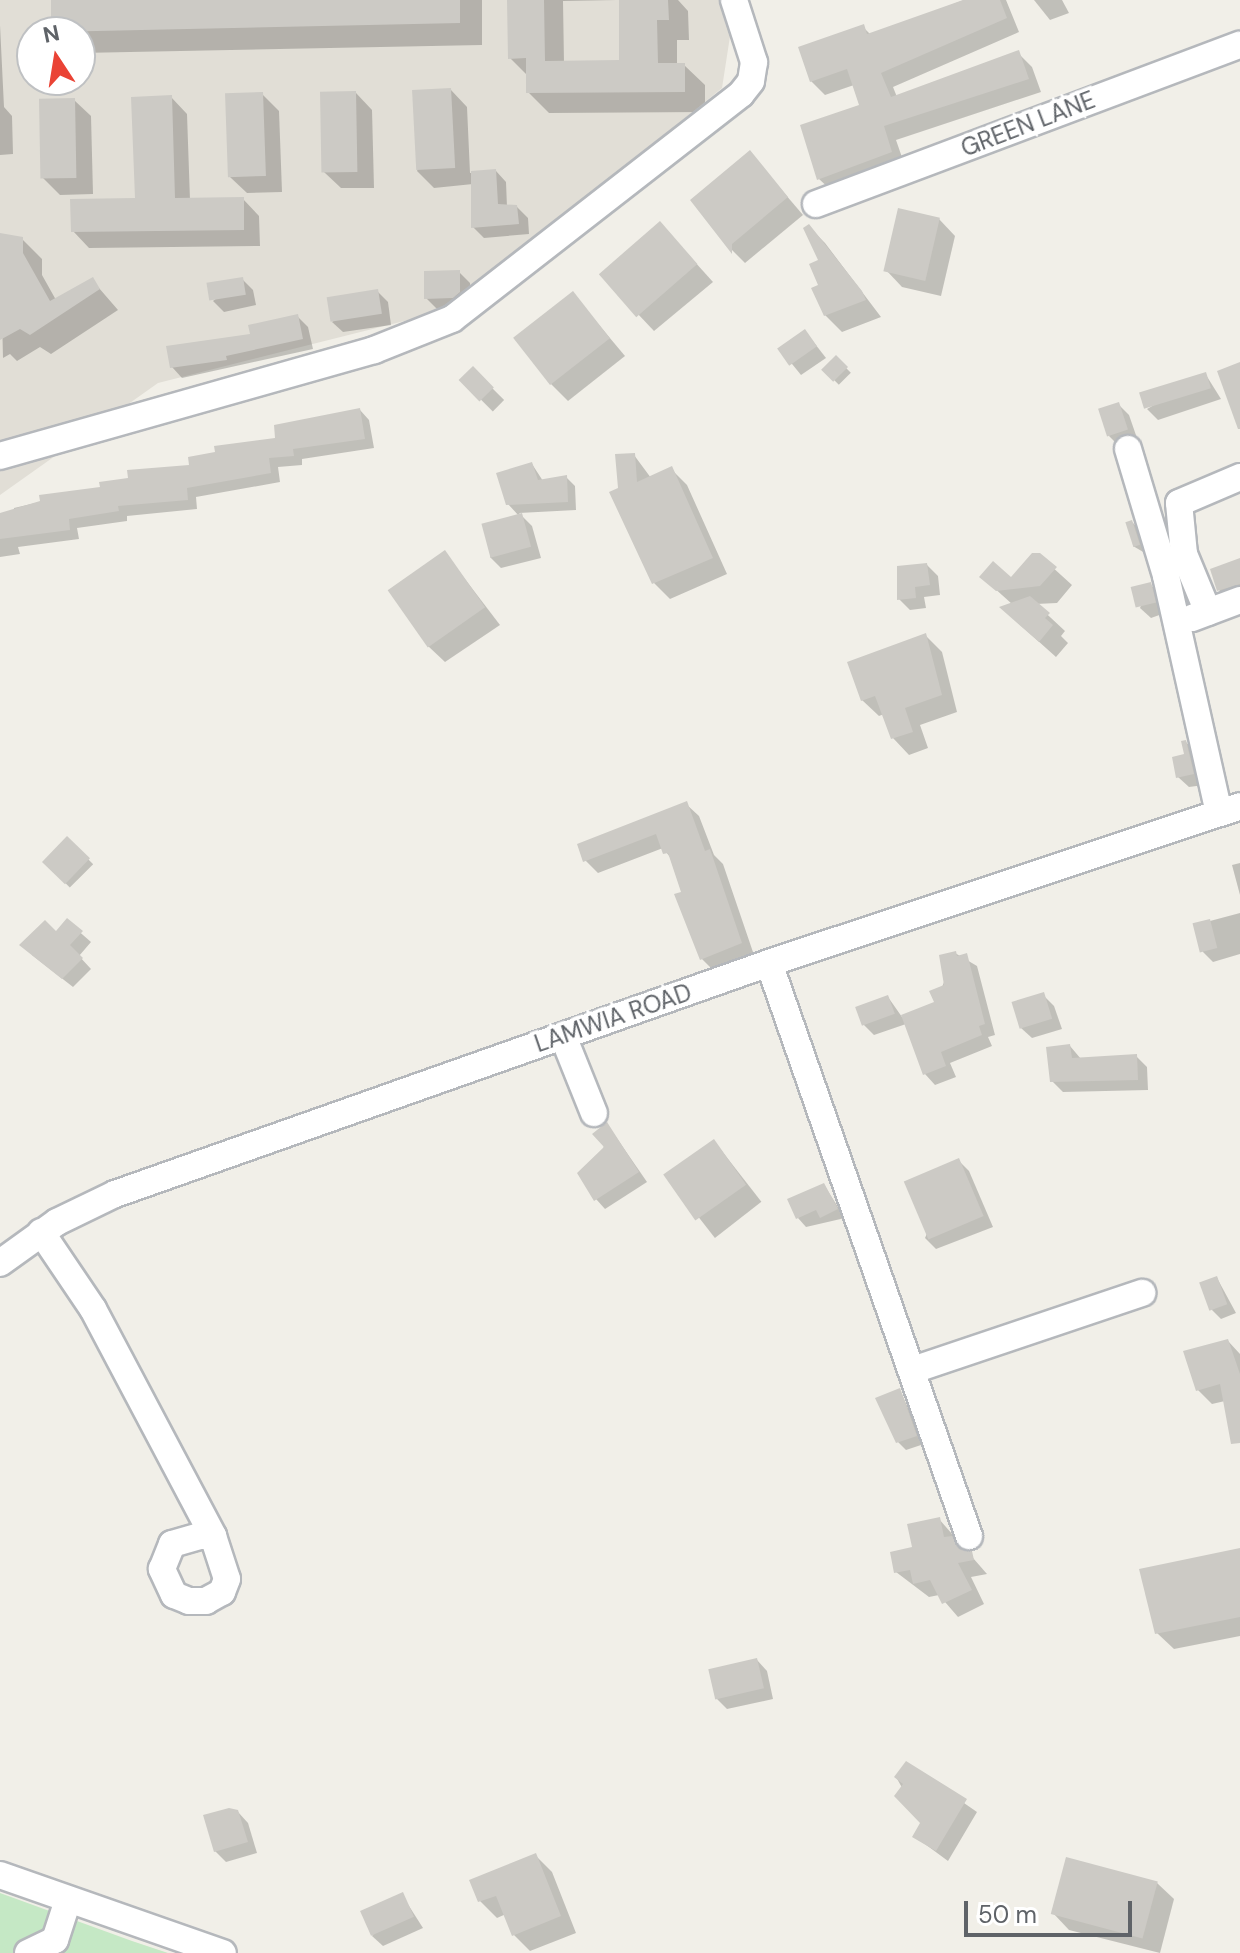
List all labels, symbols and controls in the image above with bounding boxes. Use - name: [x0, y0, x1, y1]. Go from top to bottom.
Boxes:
- north arrow: [16, 16, 96, 96]
- text: N: [40, 18, 62, 50]
- street label: GREEN LANE: [957, 85, 1099, 163]
- street label: LAMWIA ROAD: [531, 978, 695, 1058]
- scale bar: [968, 1885, 1136, 1935]
- text: 50 m: [978, 1899, 1037, 1930]

